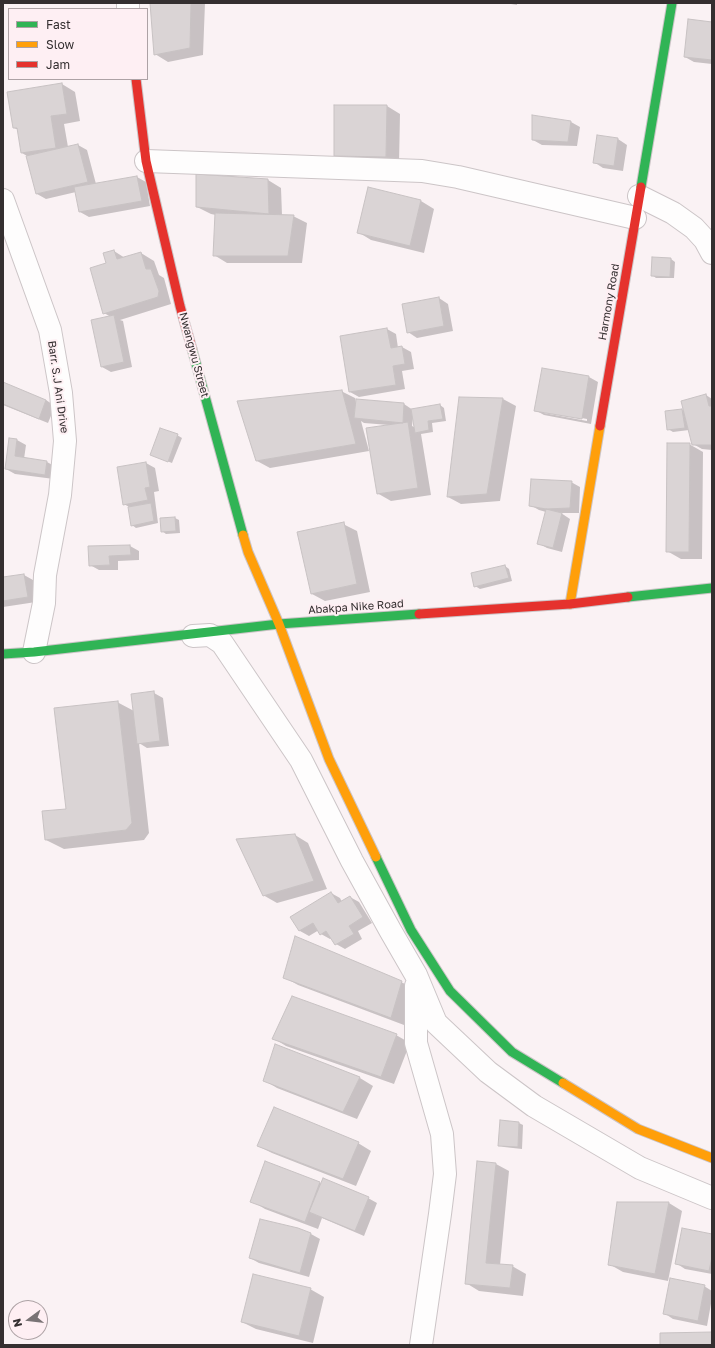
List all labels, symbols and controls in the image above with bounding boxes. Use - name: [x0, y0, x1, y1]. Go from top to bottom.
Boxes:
- legend: [8, 8, 148, 80]
- text: Fast: [46, 17, 71, 32]
- text: Slow: [46, 37, 74, 52]
- text: Jam: [46, 57, 70, 72]
- street label: Harmony Road: [596, 263, 622, 341]
- street label: Nwangwu Street: [176, 311, 212, 399]
- street label: Barr. S.J Ani Drive: [45, 340, 71, 434]
- street label: Abakpa Nike Road: [308, 597, 404, 617]
- north arrow: [8, 1300, 48, 1340]
- text: N: [10, 1317, 24, 1329]

